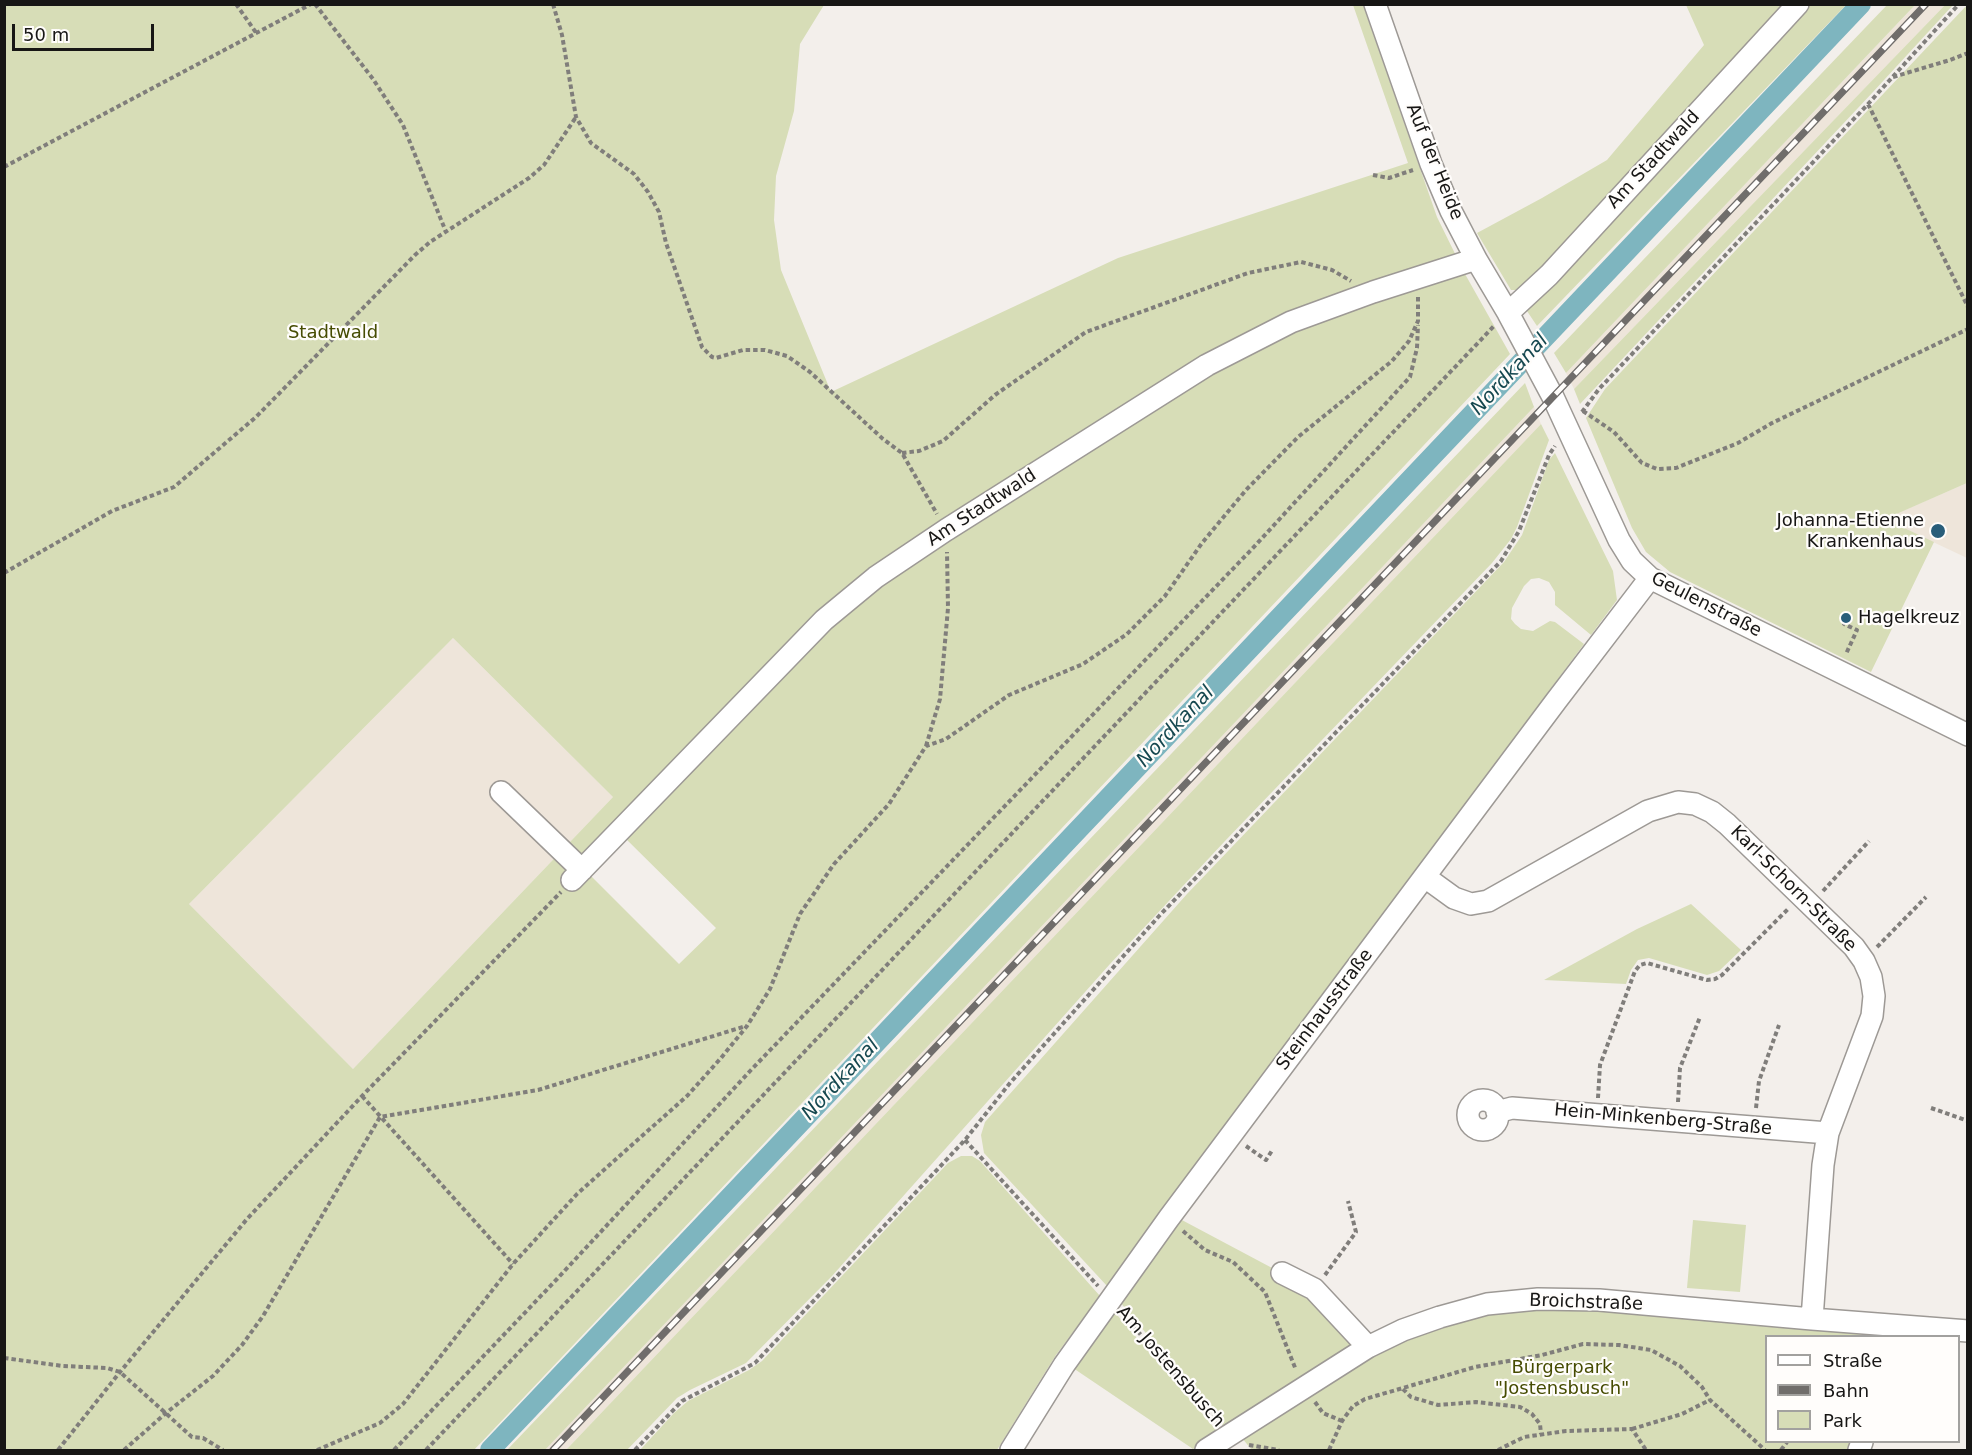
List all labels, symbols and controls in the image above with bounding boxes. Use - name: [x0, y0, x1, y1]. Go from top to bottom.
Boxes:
- scale bar: [15, 12, 158, 50]
- text: 50 m: [23, 24, 69, 45]
- street label: Auf der Heide: [1401, 101, 1467, 223]
- street label: Am Stadtwald: [1603, 107, 1705, 213]
- park label: Stadtwald: [288, 322, 378, 344]
- water label: Nordkanal: [1466, 329, 1554, 421]
- street label: Am Stadtwald: [923, 465, 1041, 551]
- place label: Johanna-Etienne Krankenhaus: [1777, 510, 1924, 552]
- marker: Johanna-Etienne Krankenhaus: [1929, 522, 1947, 540]
- street label: Geulenstraße: [1647, 568, 1765, 642]
- place label: Hagelkreuz: [1858, 607, 1959, 629]
- marker: Hagelkreuz: [1839, 611, 1853, 625]
- water label: Nordkanal: [1132, 681, 1220, 773]
- street label: Karl-Schorn-Straße: [1725, 821, 1861, 957]
- street label: Steinhausstraße: [1272, 945, 1378, 1075]
- water label: Nordkanal: [797, 1034, 885, 1126]
- street label: Hein-Minkenberg-Straße: [1553, 1100, 1773, 1140]
- street label: Broichstraße: [1529, 1290, 1643, 1316]
- street label: Am Jostensbusch: [1111, 1302, 1229, 1432]
- legend: [1765, 1335, 1960, 1443]
- text: Straße: [1823, 1350, 1882, 1371]
- park label: Bürgerpark "Jostensbusch": [1495, 1357, 1629, 1400]
- text: Bahn: [1823, 1380, 1869, 1401]
- text: Park: [1823, 1410, 1862, 1431]

